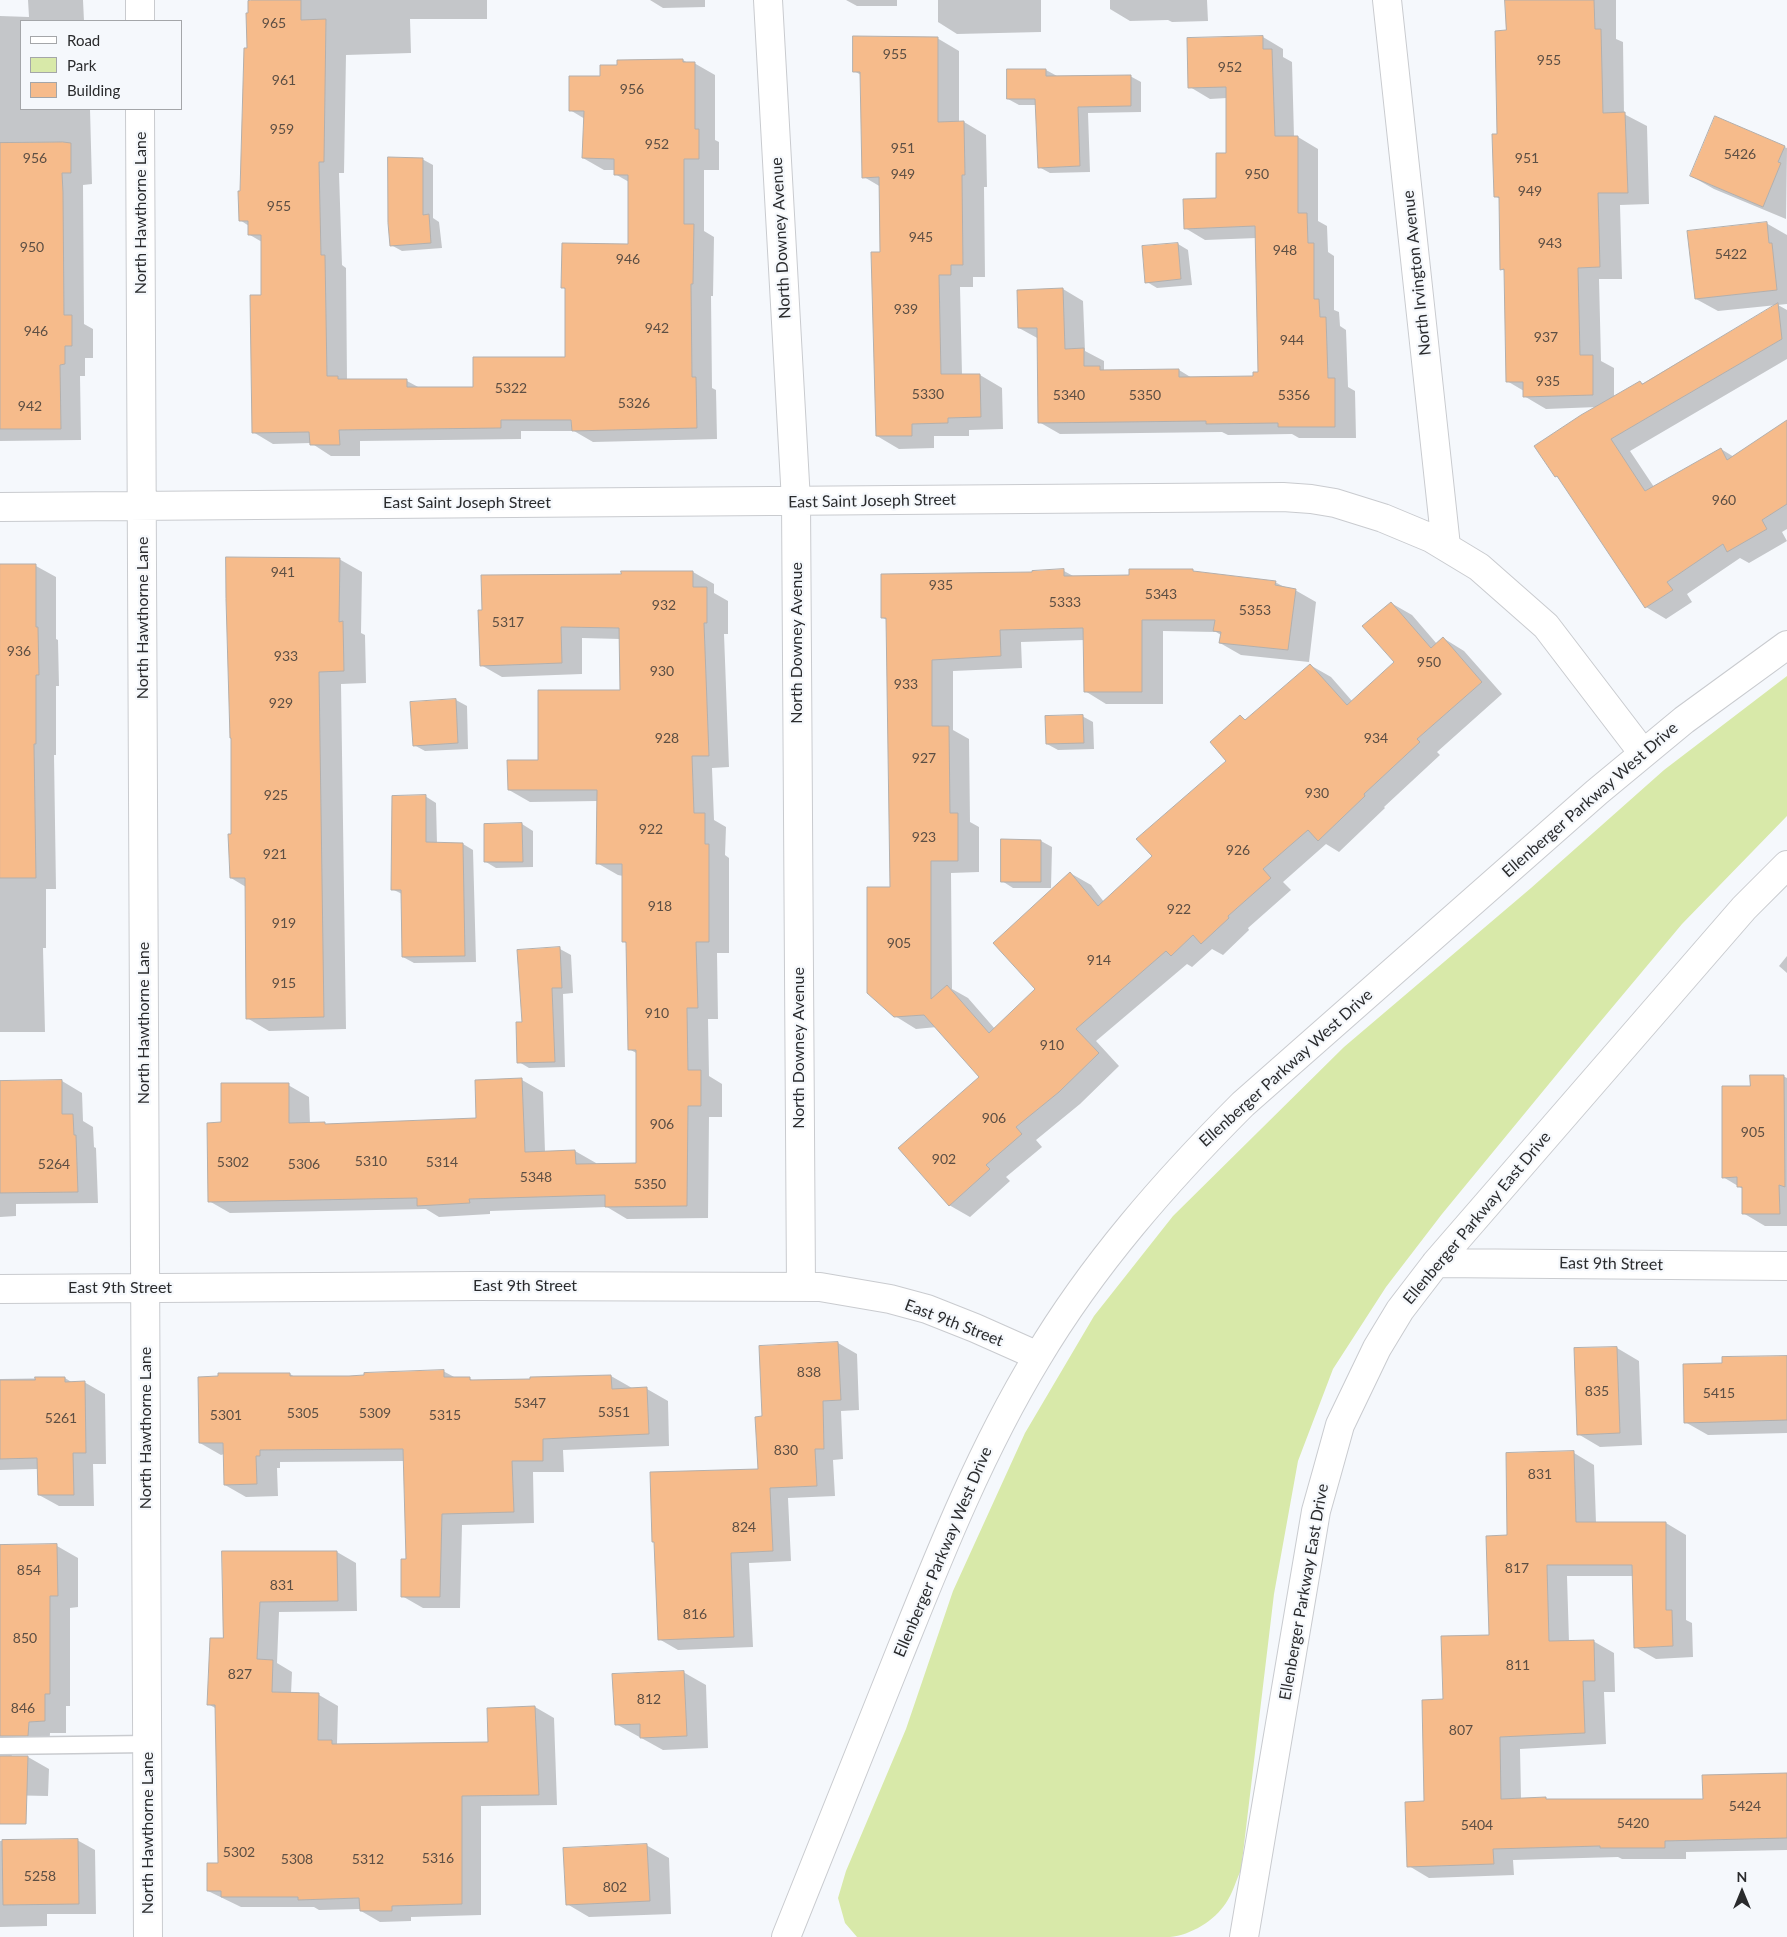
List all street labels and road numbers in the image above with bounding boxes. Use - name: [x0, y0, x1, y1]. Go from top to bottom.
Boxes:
- street label: North Hawthorne Lane: [131, 132, 151, 294]
- street label: North Downey Avenue: [767, 157, 795, 319]
- street label: North Irvington Avenue: [1399, 189, 1435, 357]
- street label: East Saint Joseph Street: [788, 490, 956, 512]
- street label: East Saint Joseph Street: [383, 493, 551, 513]
- street label: North Hawthorne Lane: [133, 537, 153, 699]
- street label: North Downey Avenue: [787, 562, 807, 724]
- street label: Ellenberger Parkway West Drive: [1498, 718, 1682, 882]
- street label: North Hawthorne Lane: [134, 942, 154, 1104]
- street label: North Downey Avenue: [789, 967, 809, 1129]
- street label: Ellenberger Parkway West Drive: [1195, 985, 1377, 1151]
- street label: Ellenberger Parkway East Drive: [1399, 1128, 1555, 1308]
- street label: East 9th Street: [1559, 1253, 1663, 1275]
- street label: East 9th Street: [473, 1276, 577, 1296]
- street label: East 9th Street: [68, 1278, 172, 1298]
- street label: East 9th Street: [902, 1295, 1006, 1351]
- street label: North Hawthorne Lane: [136, 1347, 156, 1509]
- street label: Ellenberger Parkway West Drive: [890, 1444, 996, 1660]
- street label: Ellenberger Parkway East Drive: [1275, 1482, 1333, 1702]
- street label: North Hawthorne Lane: [138, 1752, 158, 1914]

